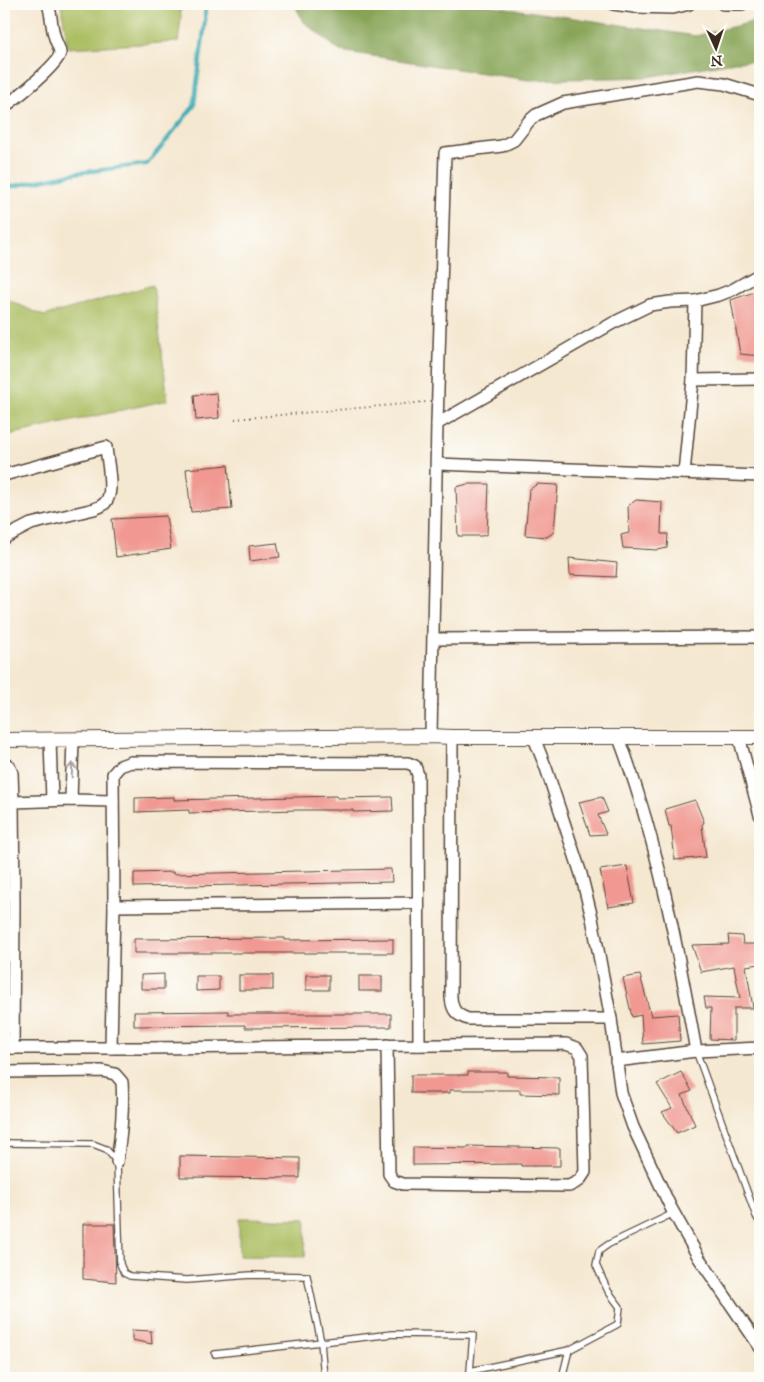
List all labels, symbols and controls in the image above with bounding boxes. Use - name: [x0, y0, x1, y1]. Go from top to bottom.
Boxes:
- north arrow: [692, 22, 742, 72]
- text: N: [710, 52, 723, 69]
- one-way arrow: [67, 762, 77, 778]

